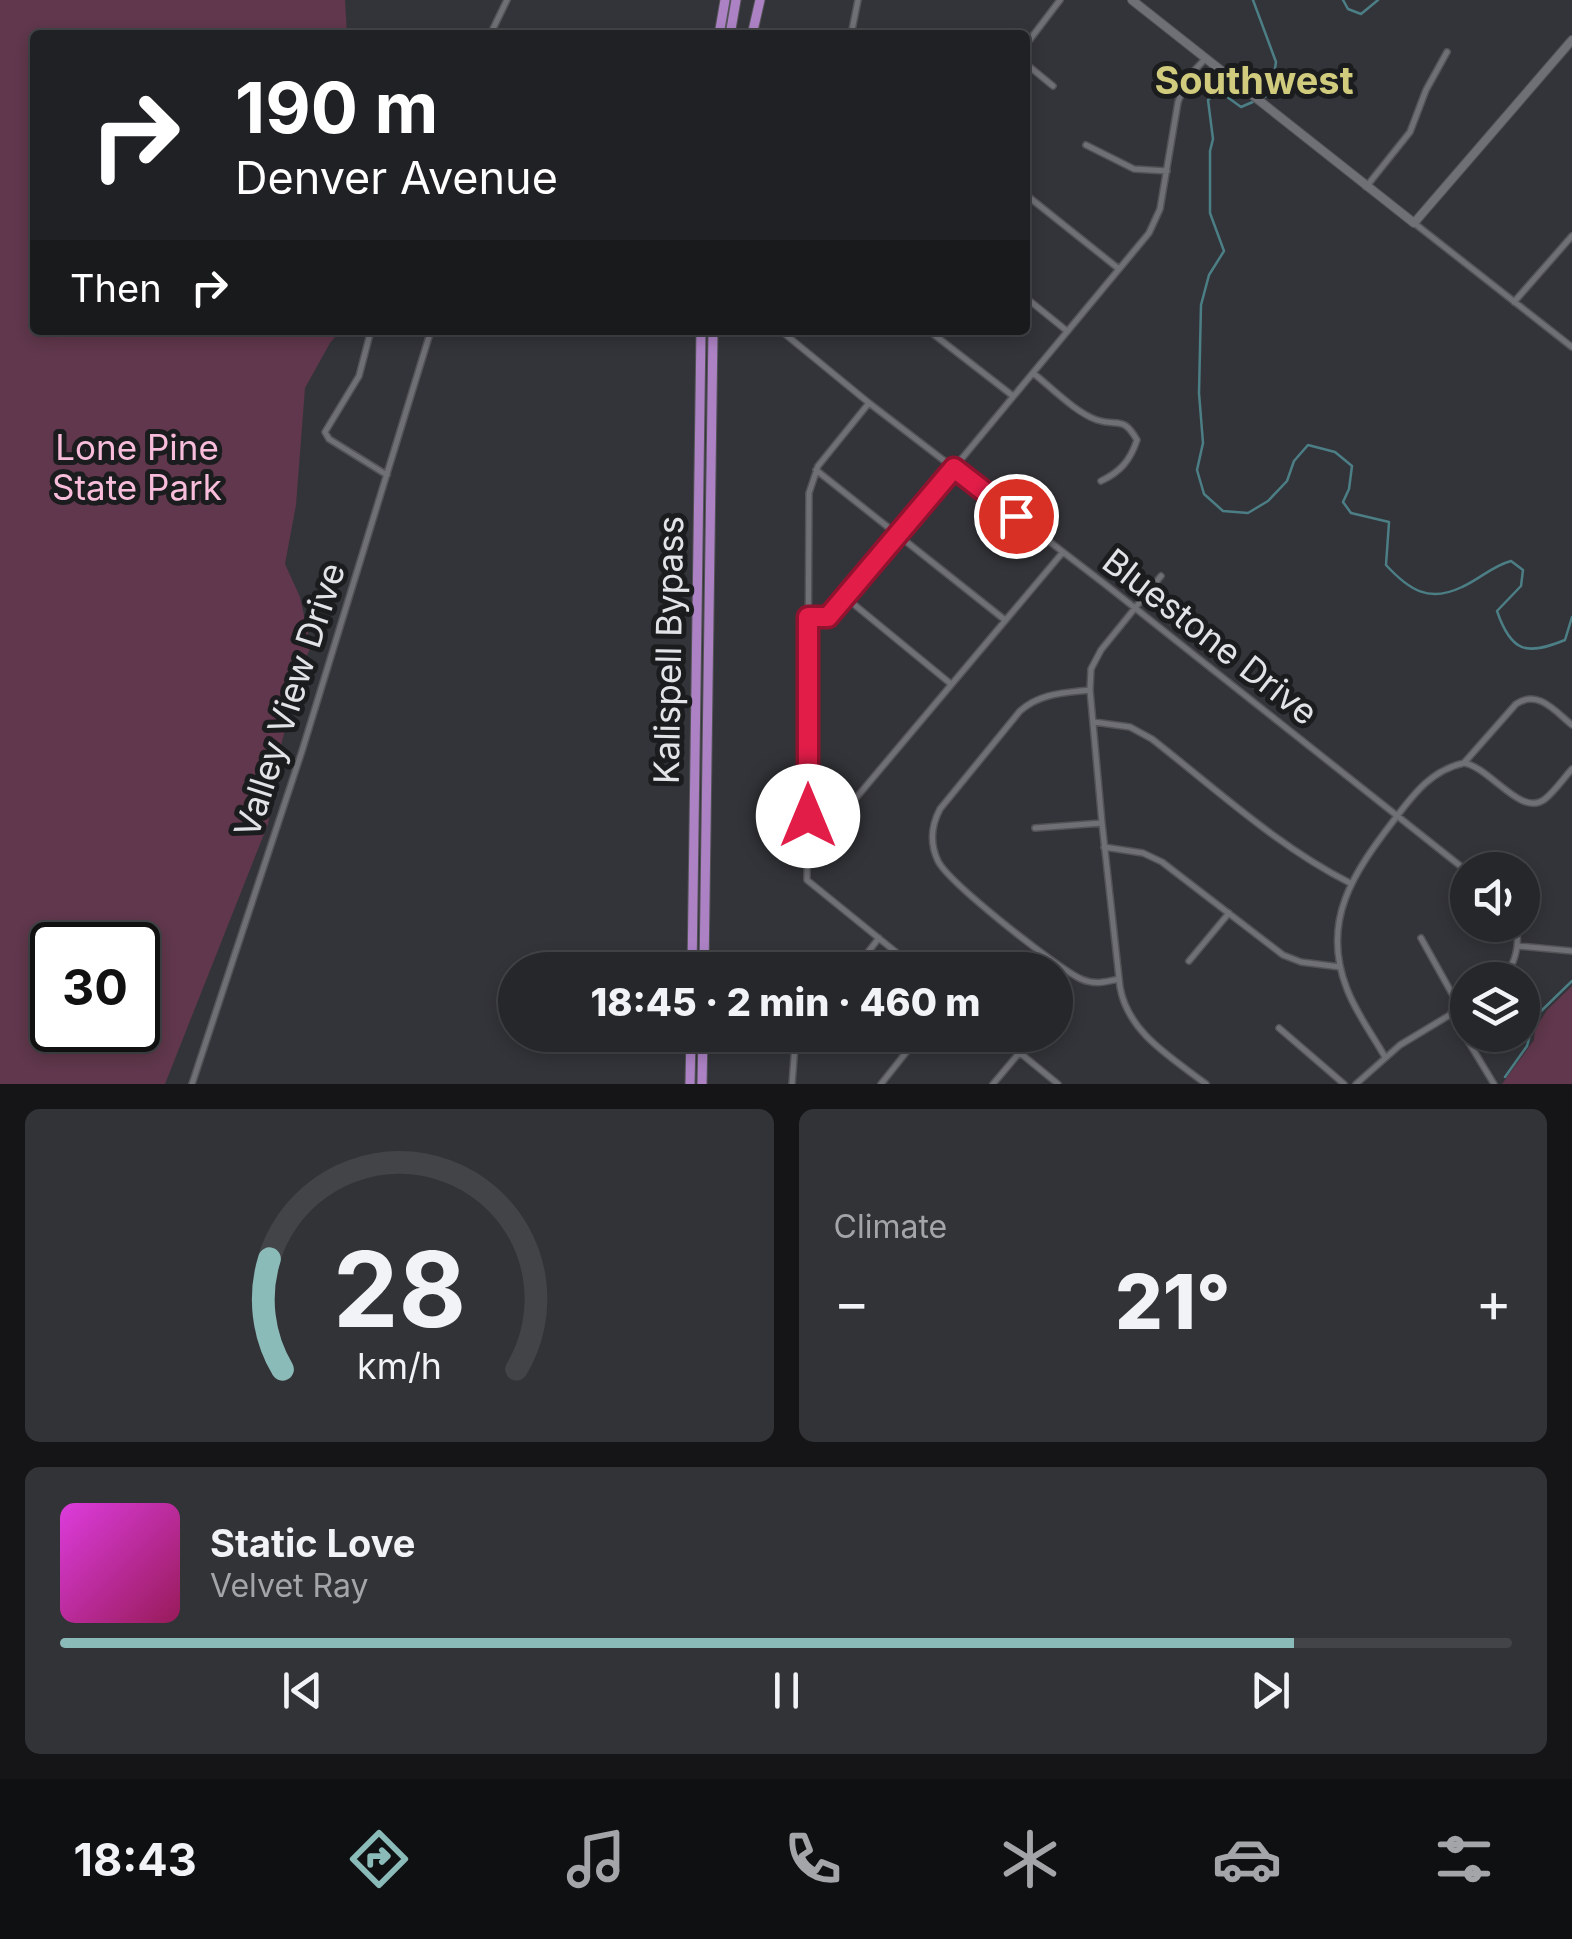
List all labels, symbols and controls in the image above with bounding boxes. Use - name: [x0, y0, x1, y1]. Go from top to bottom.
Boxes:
- district label: Southwest: [1154, 57, 1354, 103]
- text: 190 m: [235, 65, 438, 150]
- icon: right: [70, 70, 200, 200]
- text: Denver Avenue: [235, 150, 558, 205]
- icon: right: [182, 260, 237, 315]
- text: Then: [70, 265, 162, 311]
- park label: Lone Pine State Park: [52, 426, 222, 508]
- pin: [974, 474, 1059, 559]
- icon: arrive: [989, 489, 1044, 544]
- street label: Kalispell Bypass: [645, 516, 691, 784]
- street label: Bluestone Drive: [1095, 539, 1326, 733]
- street label: Valley View Drive: [225, 557, 353, 842]
- position arrow: [756, 764, 860, 868]
- map controls: [1450, 852, 1540, 1052]
- button: sound: [1450, 852, 1540, 942]
- speed limit sign: 30: [30, 922, 160, 1052]
- button: layers: [1450, 962, 1540, 1052]
- text: 18:45 · 2 min · 460 m: [590, 979, 981, 1025]
- text: Climate: [834, 1207, 947, 1246]
- text: 28: [333, 1226, 466, 1352]
- text: 21°: [1115, 1256, 1231, 1347]
- text: −: [834, 1269, 870, 1335]
- text: +: [1476, 1269, 1512, 1335]
- text: km/h: [357, 1344, 442, 1388]
- text: Static Love: [210, 1520, 415, 1566]
- text: Velvet Ray: [210, 1566, 368, 1605]
- icon: previous: [275, 1663, 330, 1718]
- icon: pause: [759, 1663, 814, 1718]
- icon: next: [1243, 1663, 1298, 1718]
- icon: directions: [344, 1824, 414, 1894]
- icon: music: [561, 1824, 631, 1894]
- icon: phone: [778, 1824, 848, 1894]
- icon: climate: [995, 1824, 1065, 1894]
- icon: car: [1212, 1824, 1282, 1894]
- icon: filters: [1429, 1824, 1499, 1894]
- text: 18:43: [73, 1832, 197, 1887]

